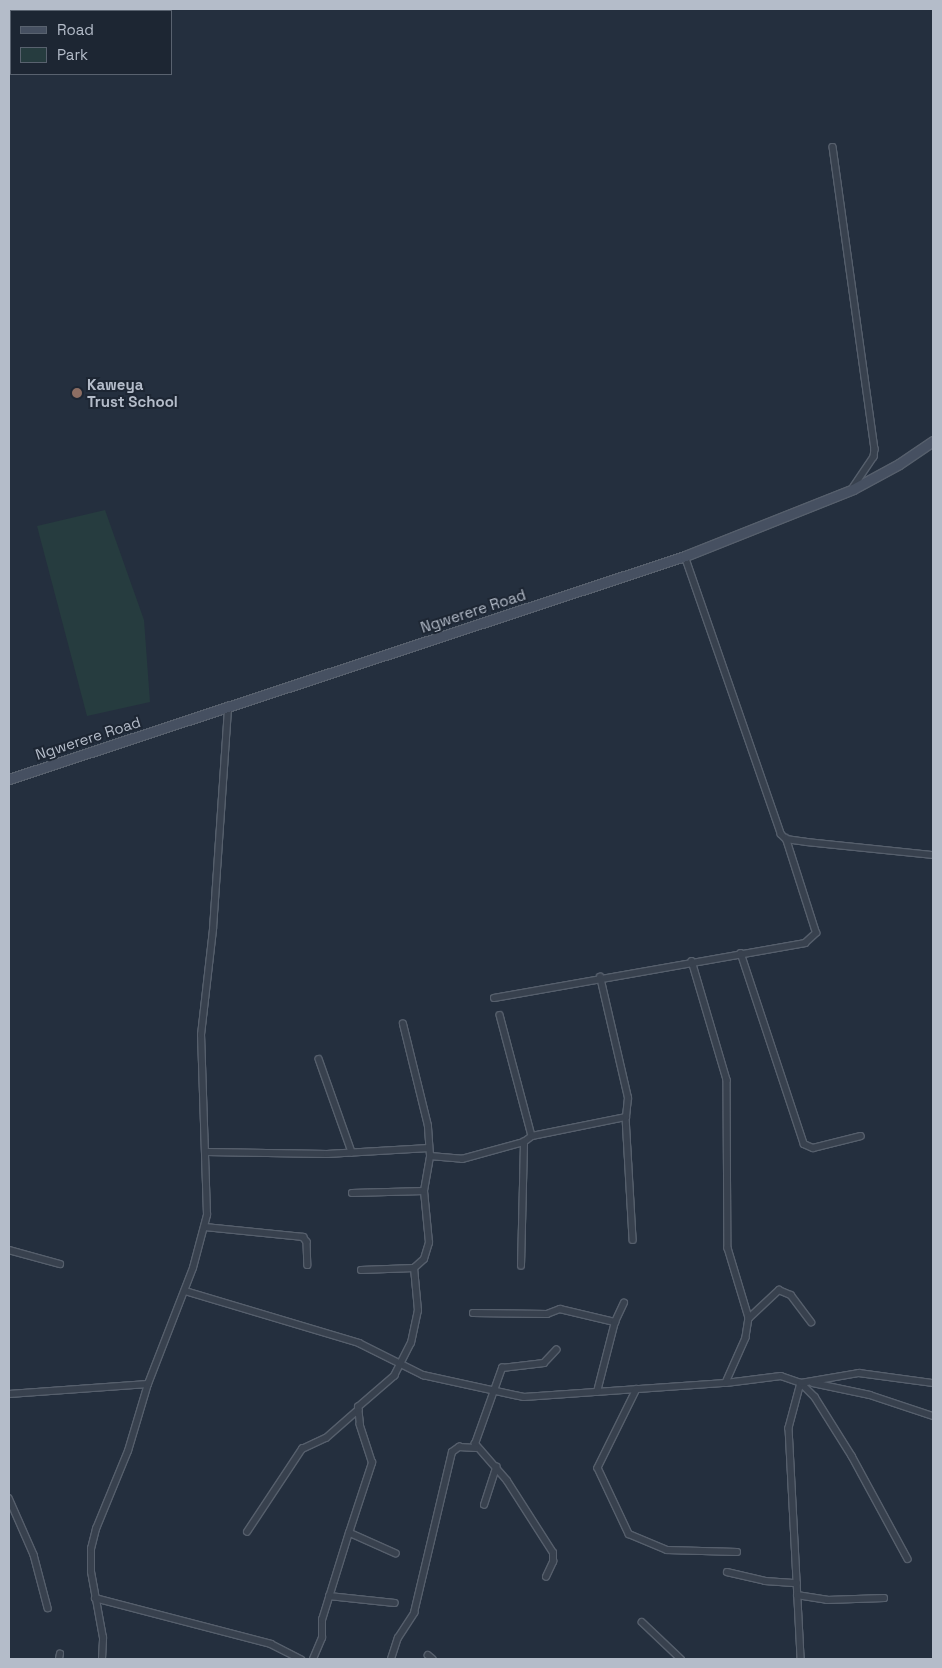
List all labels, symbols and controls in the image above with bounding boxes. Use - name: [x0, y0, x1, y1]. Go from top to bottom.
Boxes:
- legend: [10, 10, 172, 75]
- text: Road: [57, 20, 94, 39]
- text: Park: [57, 45, 88, 64]
- place label: Kaweya Trust School: [87, 375, 178, 410]
- marker: Kaweya Trust School: [71, 387, 83, 399]
- street label: Ngwerere Road: [418, 586, 528, 636]
- street label: Ngwerere Road: [33, 713, 143, 763]

